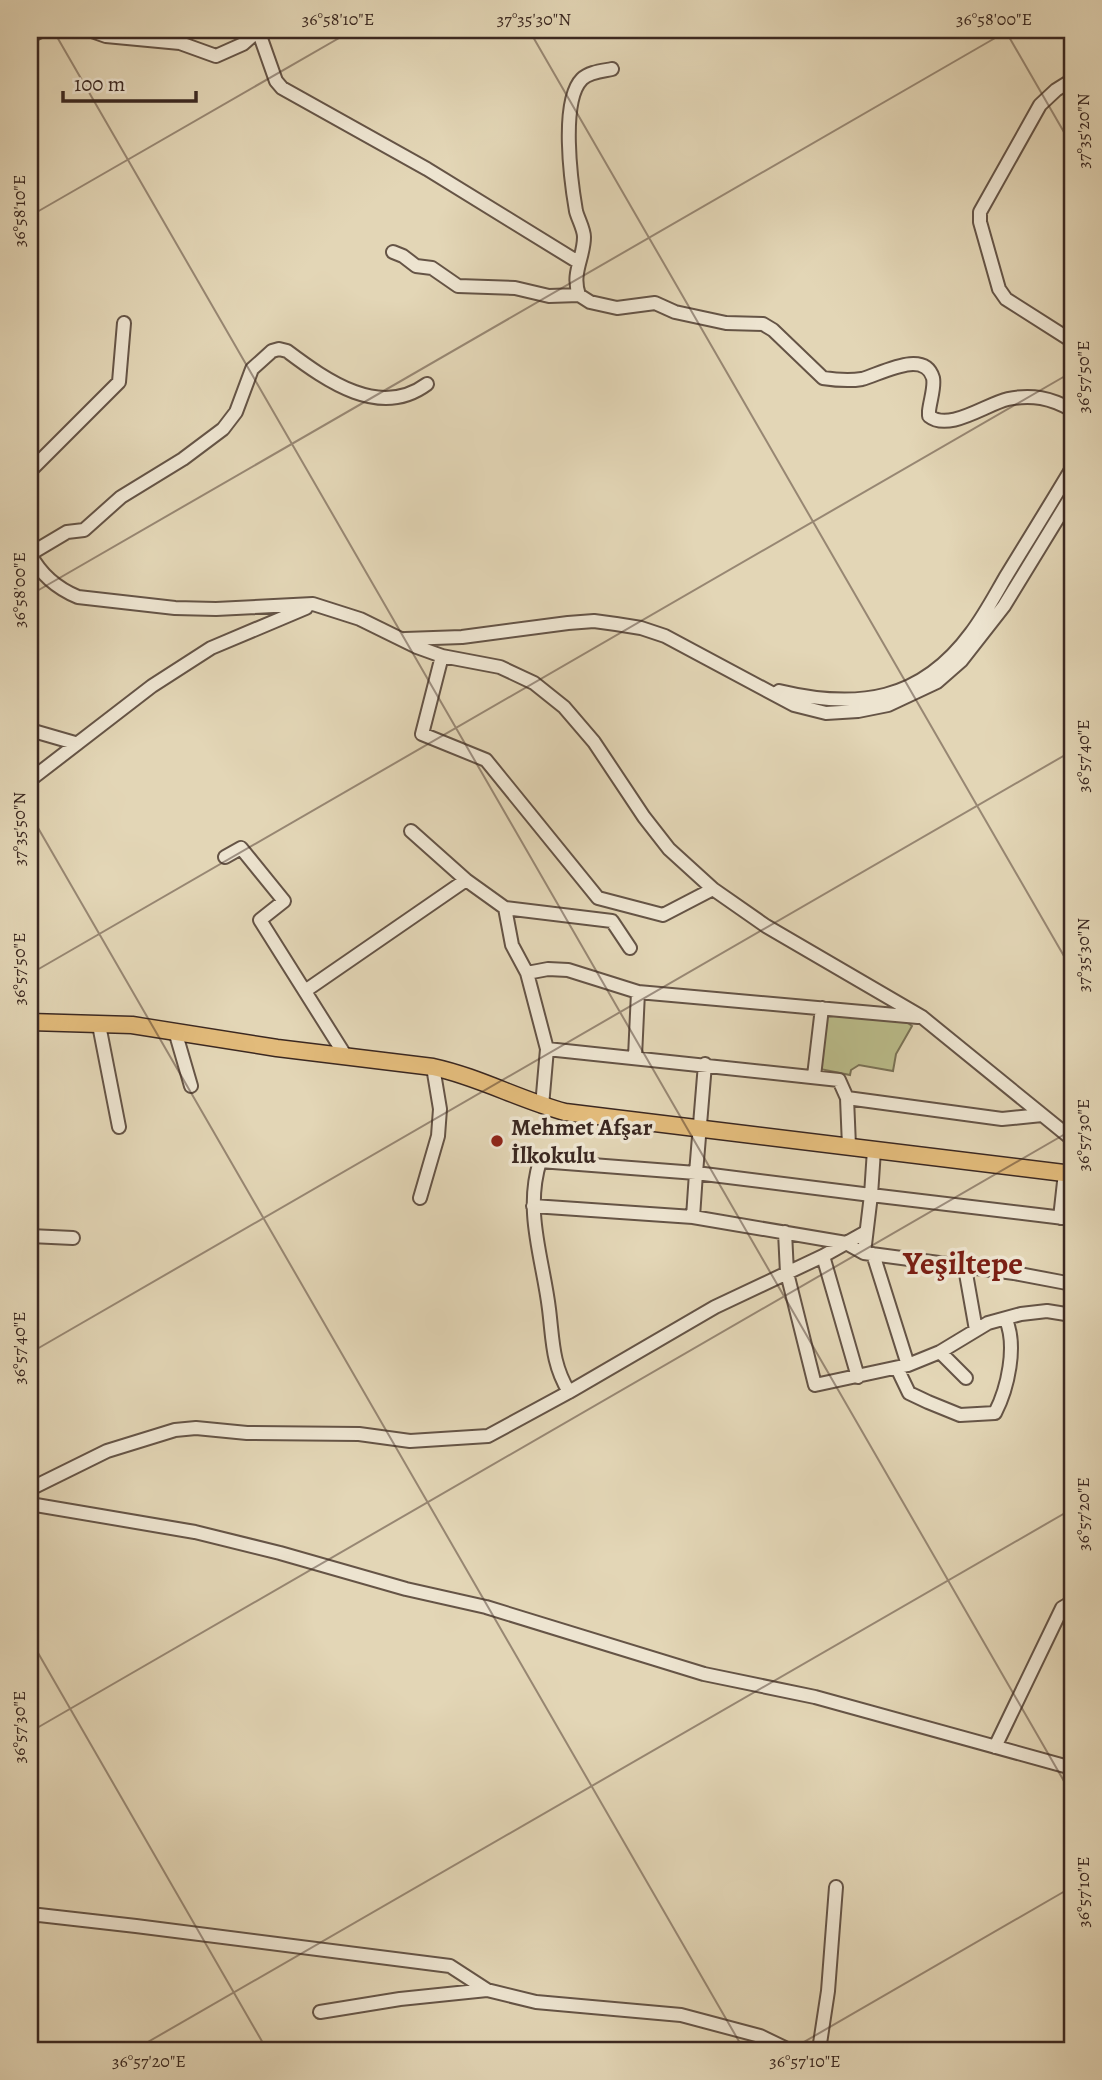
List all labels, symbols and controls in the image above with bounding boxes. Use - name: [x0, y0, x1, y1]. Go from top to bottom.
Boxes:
- text: 36°58'10"E: [302, 7, 374, 31]
- text: 37°35'30"N: [497, 7, 571, 31]
- text: 36°58'00"E: [956, 7, 1032, 31]
- scale bar: [63, 60, 196, 104]
- text: 100 m: [74, 70, 125, 98]
- text: 37°35'20"N: [1071, 93, 1095, 169]
- text: 36°58'10"E: [7, 175, 31, 247]
- text: 36°57'50"E: [1071, 340, 1095, 414]
- text: 36°58'00"E: [7, 552, 31, 628]
- text: 36°57'40"E: [1071, 719, 1095, 793]
- text: 37°35'50"N: [7, 792, 31, 866]
- text: 37°35'30"N: [1071, 918, 1095, 992]
- text: 36°57'50"E: [7, 932, 31, 1006]
- text: 36°57'30"E: [1071, 1099, 1095, 1171]
- place label: Mehmet Afşar İlkokulu: [511, 1111, 653, 1171]
- marker: Mehmet Afşar İlkokulu: [489, 1133, 505, 1149]
- district label: Yeşiltepe: [902, 1241, 1023, 1285]
- text: 36°57'40"E: [7, 1311, 31, 1385]
- text: 36°57'20"E: [1071, 1477, 1095, 1551]
- text: 36°57'30"E: [7, 1691, 31, 1763]
- text: 36°57'10"E: [1071, 1856, 1095, 1928]
- text: 36°57'20"E: [112, 2049, 186, 2073]
- text: 36°57'10"E: [769, 2049, 841, 2073]

